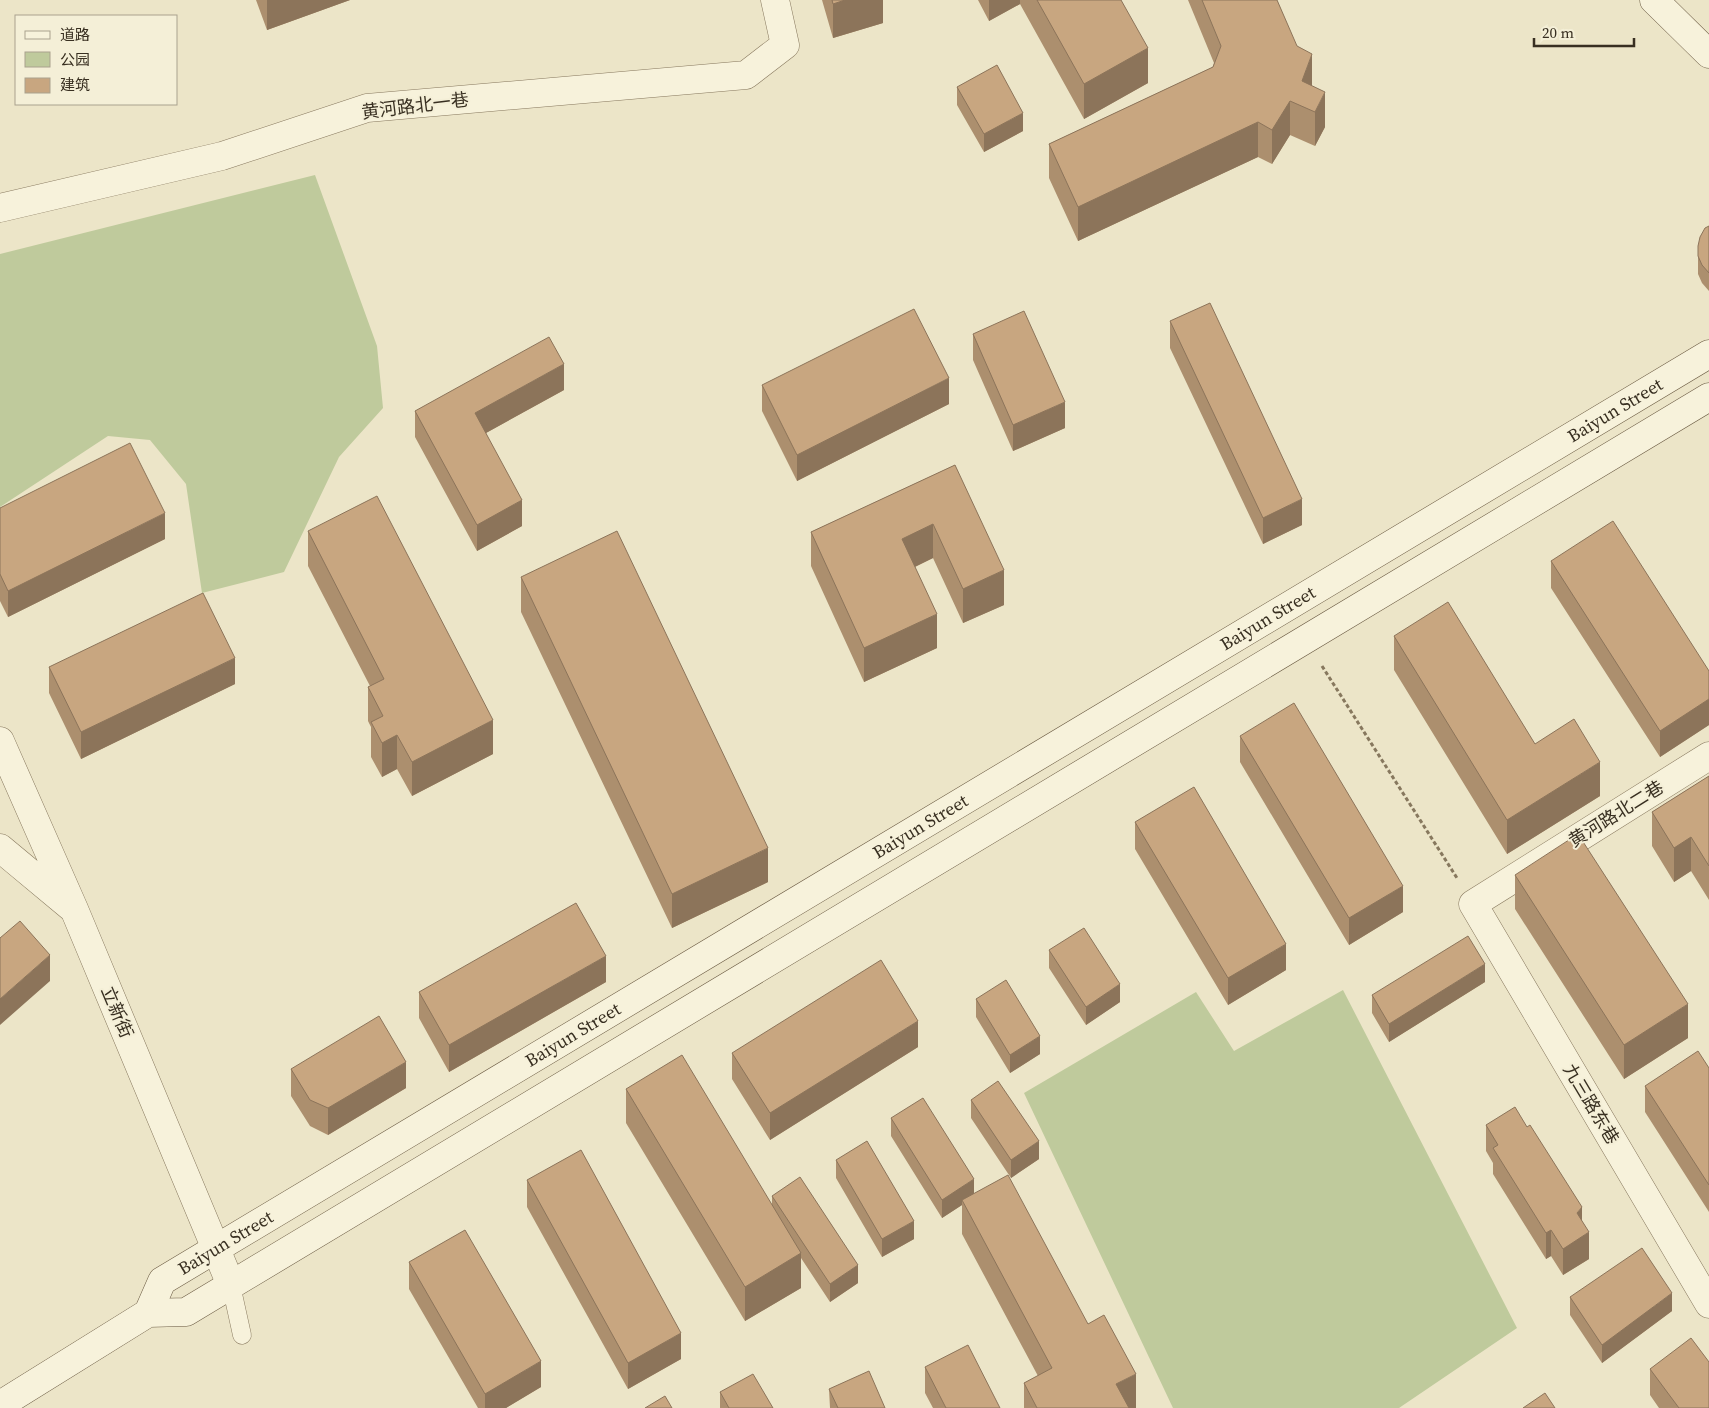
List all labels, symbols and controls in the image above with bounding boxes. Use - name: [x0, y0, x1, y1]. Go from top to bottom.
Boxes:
- legend: [15, 15, 178, 105]
- scale bar: [1534, 15, 1634, 47]
- text: 20 m: [1542, 22, 1574, 43]
- text: 道路: [60, 24, 90, 45]
- text: 公园: [60, 49, 90, 70]
- text: 建筑: [60, 74, 90, 95]
- street label: 黄河路北一巷: [360, 87, 470, 124]
- street label: Baiyun Street: [1563, 372, 1667, 448]
- street label: Baiyun Street: [1215, 580, 1320, 656]
- street label: 黄河路北二巷: [1563, 774, 1668, 853]
- street label: Baiyun Street: [868, 788, 973, 864]
- street label: 立新街: [95, 982, 140, 1042]
- street label: Baiyun Street: [520, 996, 625, 1073]
- street label: 九三路东巷: [1558, 1059, 1625, 1149]
- street label: Baiyun Street: [173, 1204, 278, 1281]

